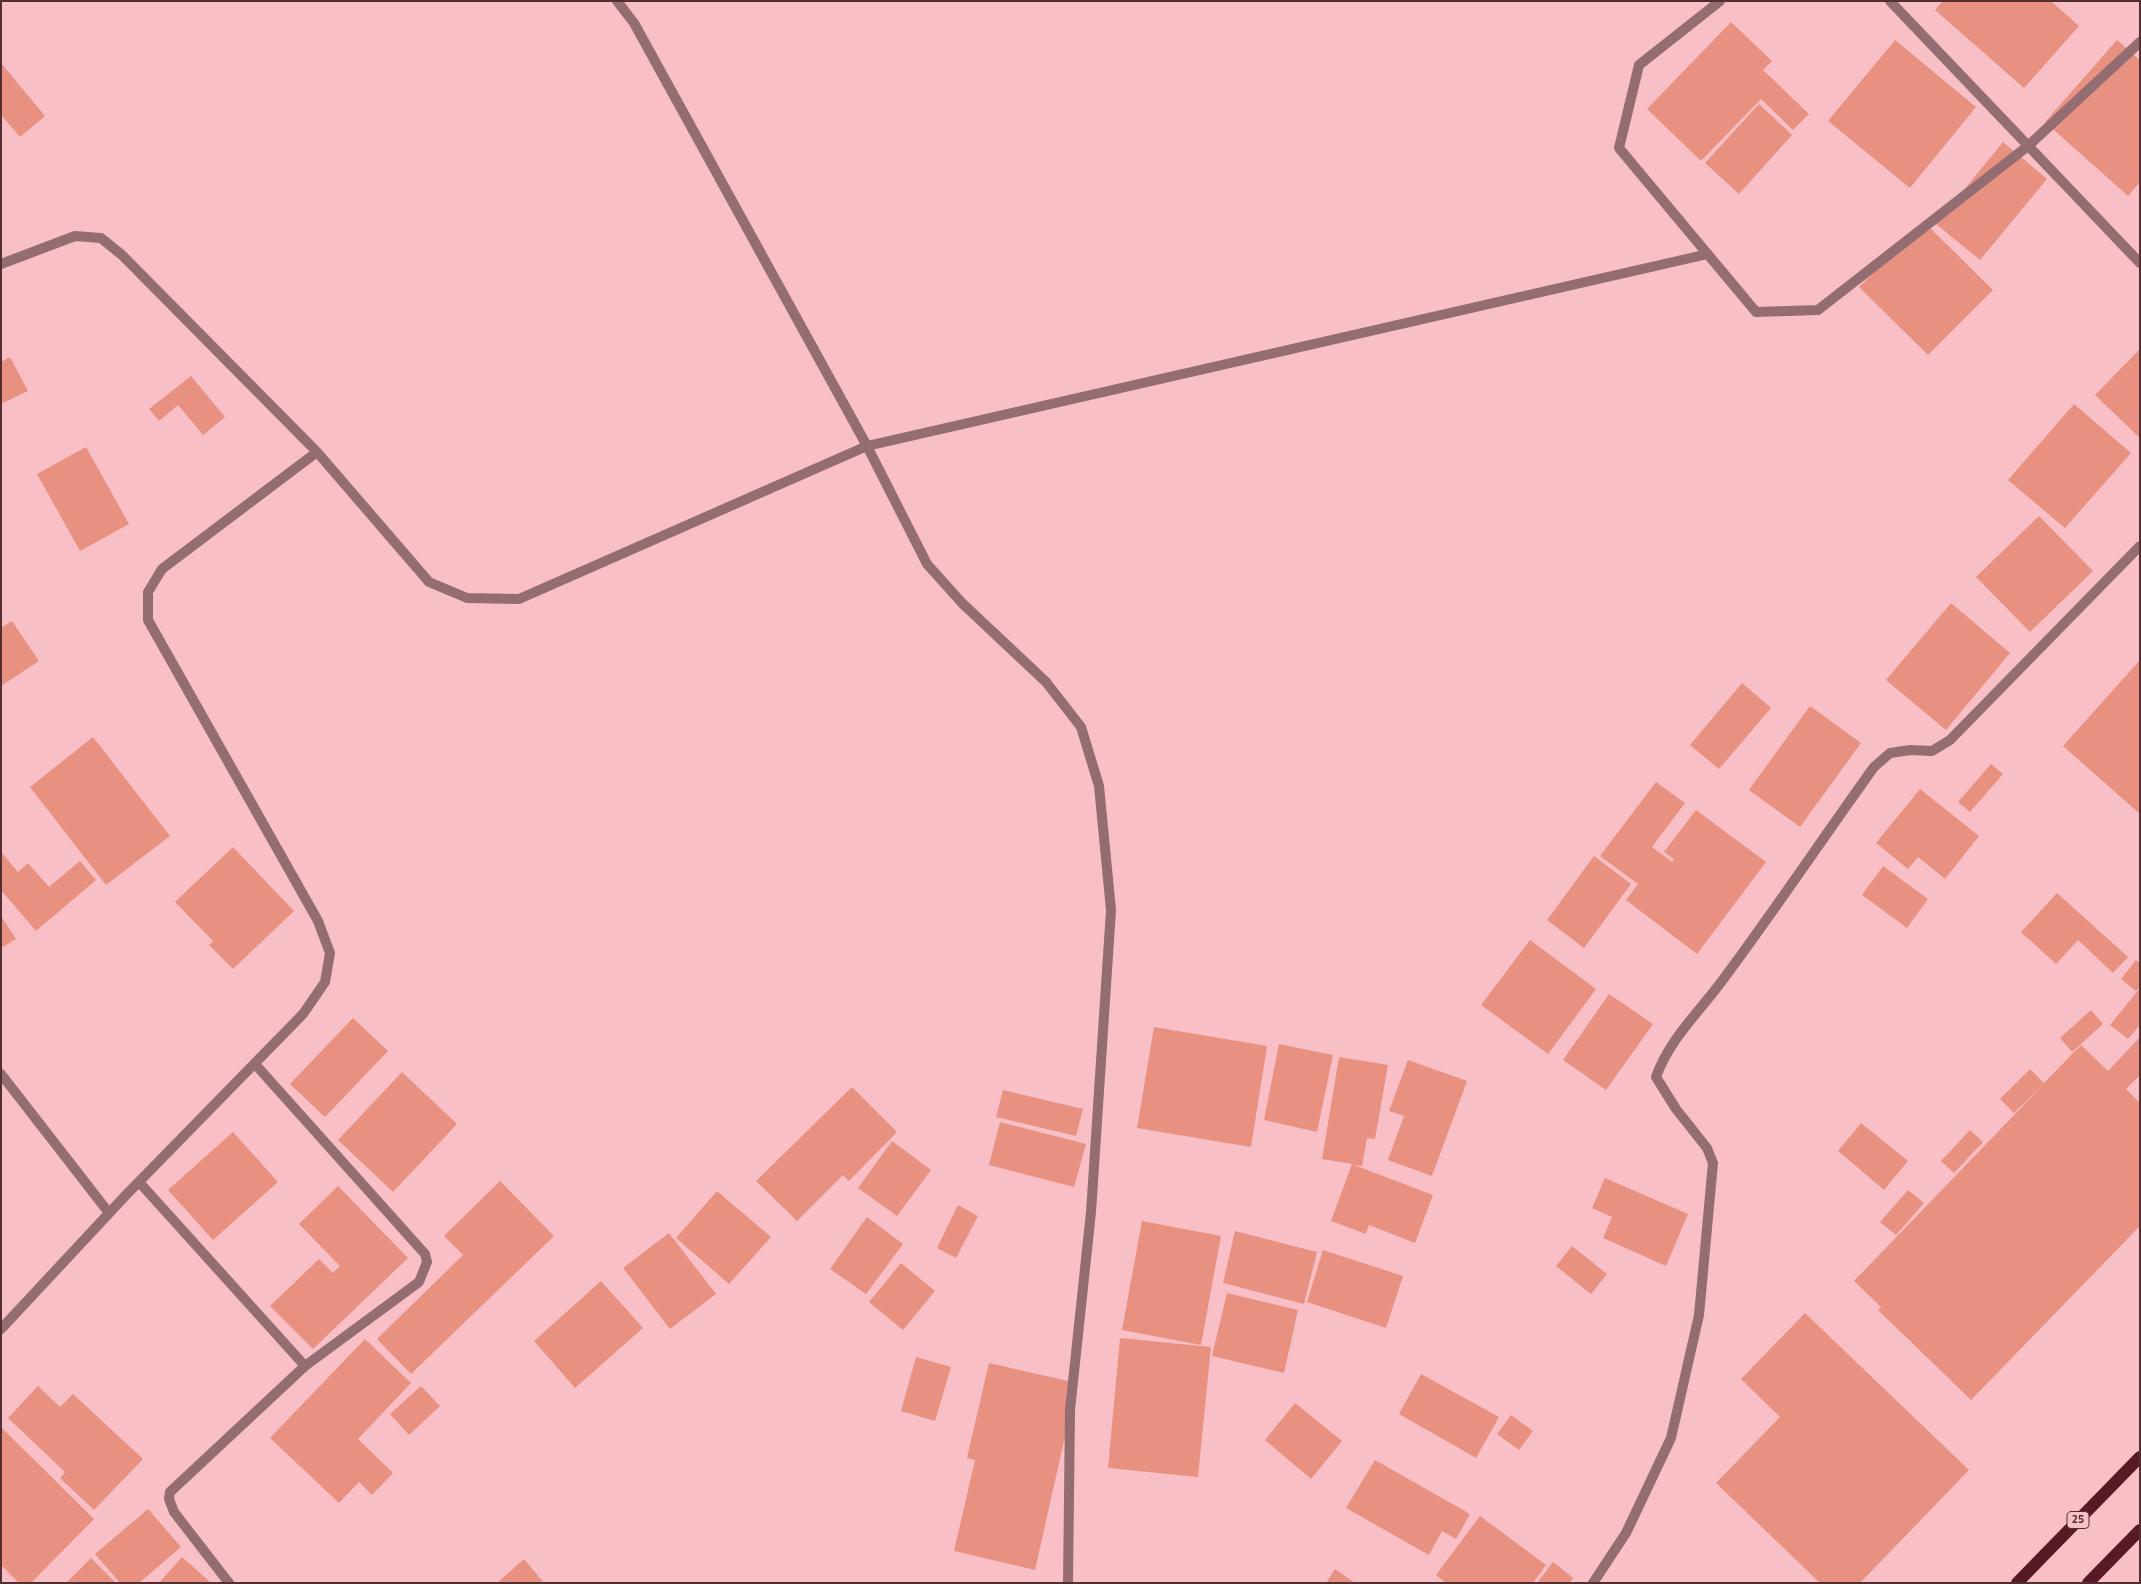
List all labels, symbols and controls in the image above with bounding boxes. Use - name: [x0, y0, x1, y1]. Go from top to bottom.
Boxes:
- road number: 25: [2067, 1512, 2089, 1528]

